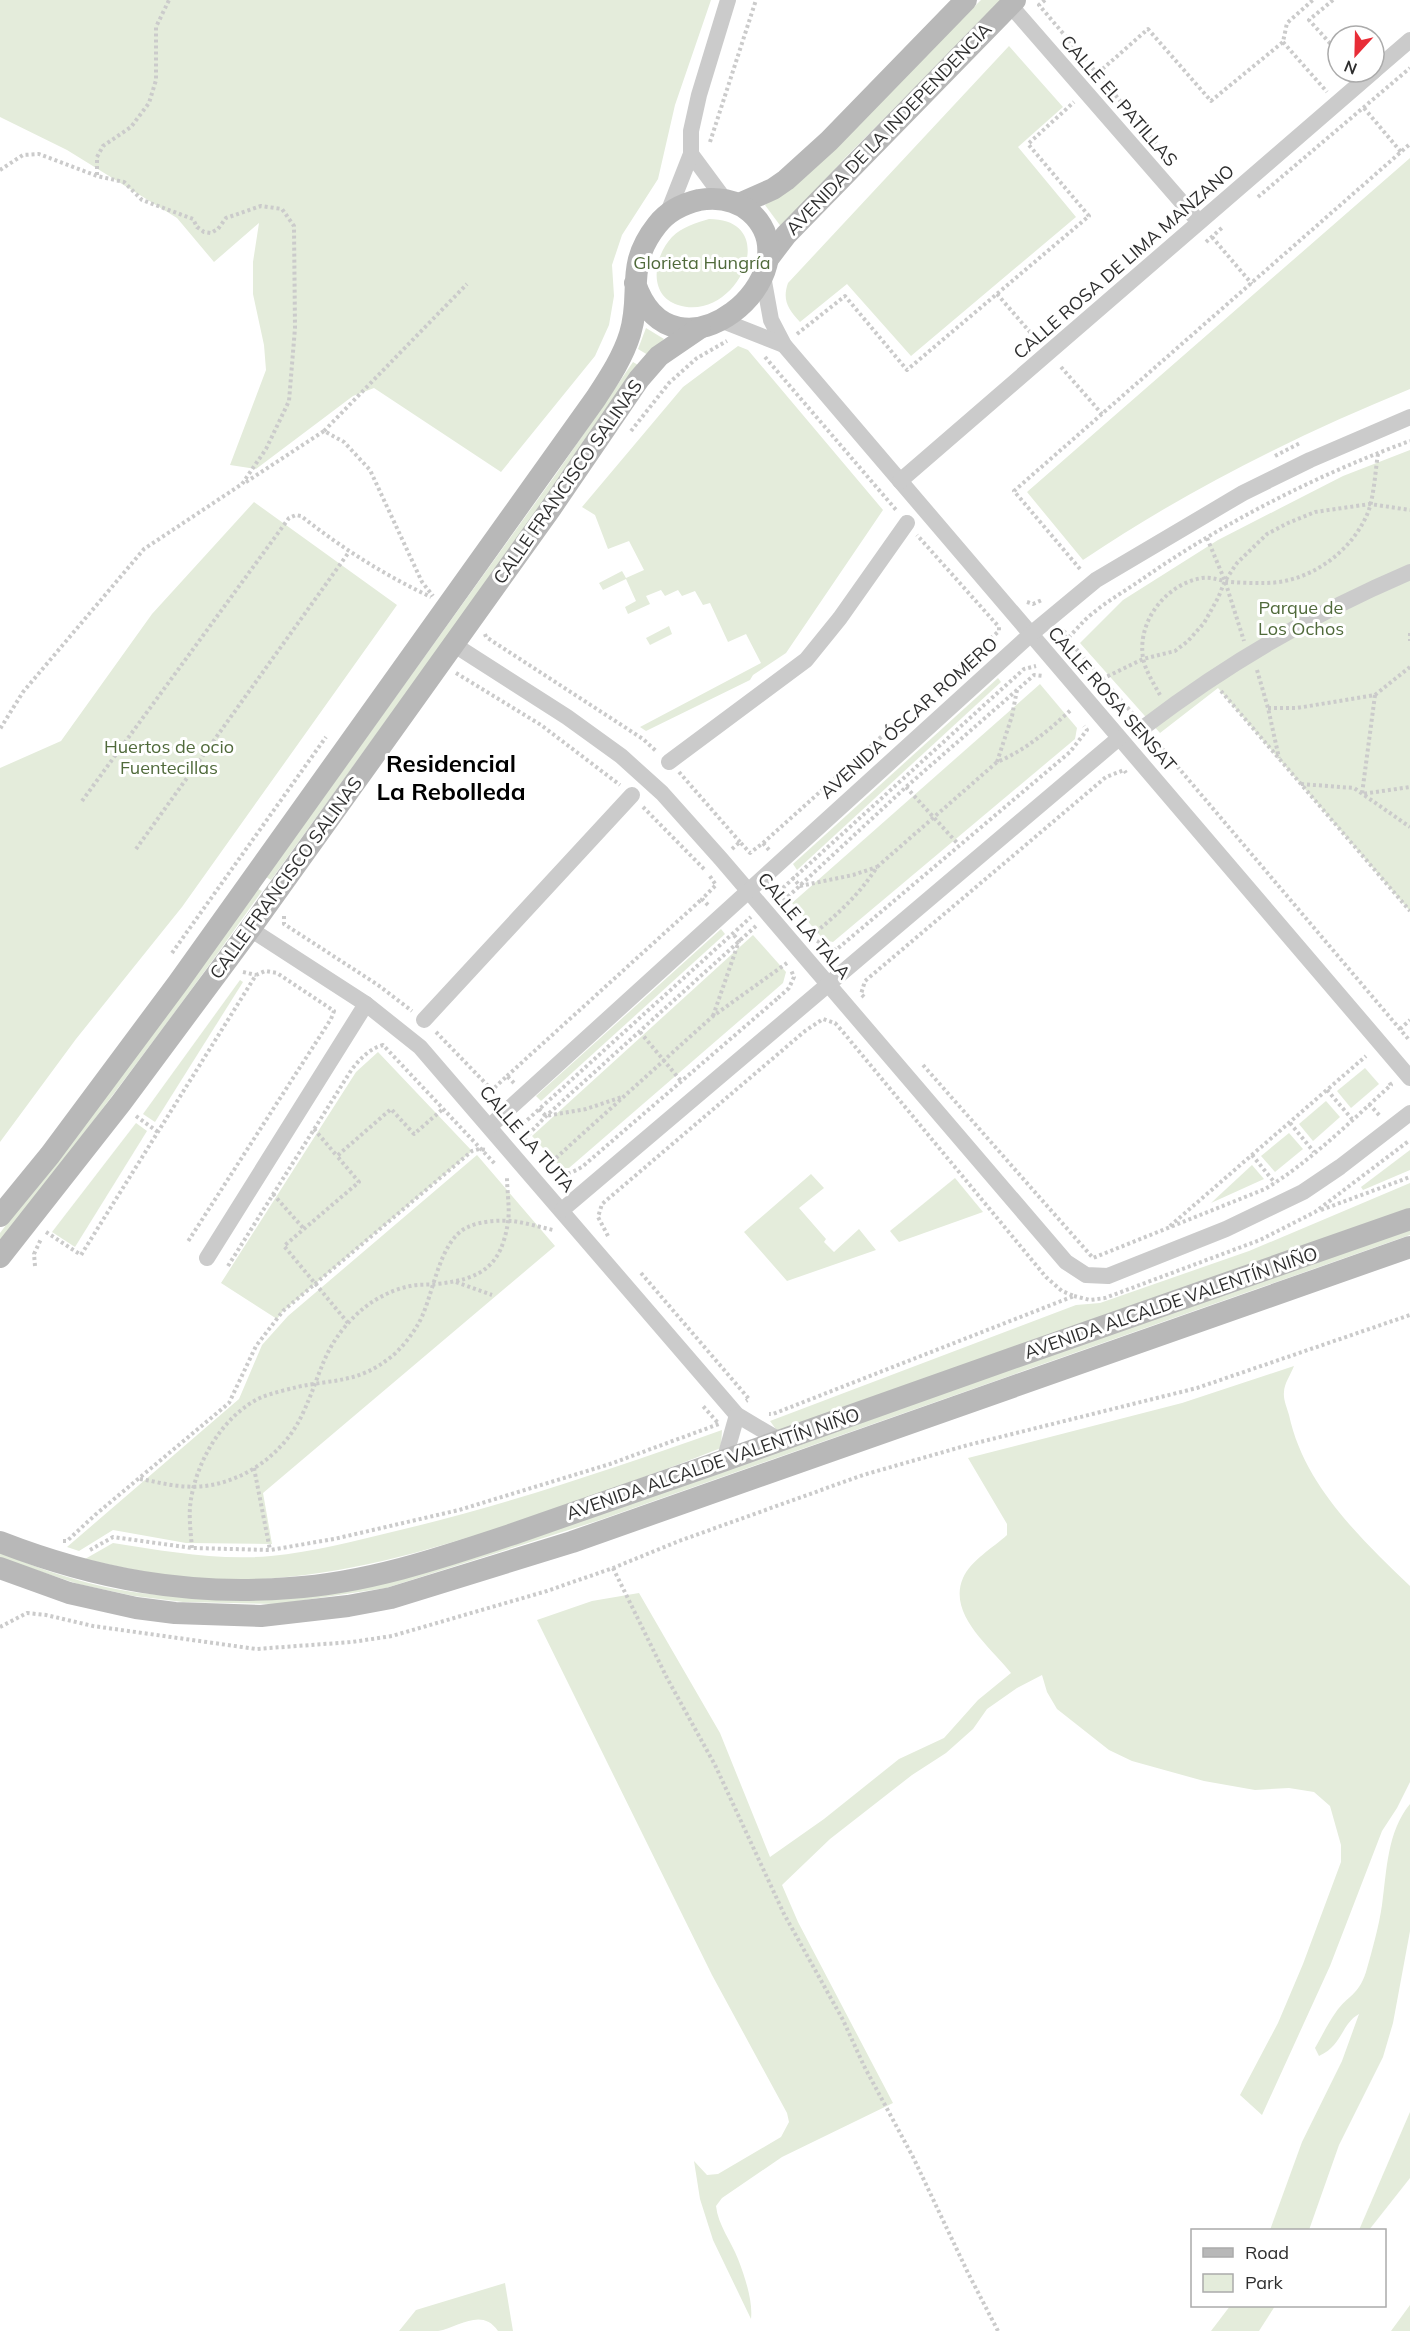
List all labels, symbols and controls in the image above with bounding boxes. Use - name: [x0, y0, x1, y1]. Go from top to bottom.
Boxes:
- street label: AVENIDA DE LA INDEPENDENCIA: [781, 18, 996, 240]
- north arrow: [1326, 24, 1386, 84]
- street label: CALLE EL PATILLAS: [1056, 30, 1183, 171]
- text: N: [1341, 56, 1360, 79]
- street label: CALLE ROSA DE LIMA MANZANO: [1008, 159, 1239, 364]
- park label: Glorieta Hungría: [633, 251, 771, 274]
- street label: CALLE FRANCISCO SALINAS: [488, 375, 647, 588]
- park label: Parque de Los Ochos: [1258, 596, 1344, 640]
- street label: CALLE ROSA SENSAT: [1043, 621, 1182, 776]
- street label: AVENIDA ÓSCAR ROMERO: [815, 632, 1002, 803]
- park label: Huertos de ocio Fuentecillas: [104, 735, 234, 779]
- district label: Residencial La Rebolleda: [376, 748, 526, 806]
- street label: CALLE FRANCISCO SALINAS: [204, 772, 367, 983]
- street label: CALLE LA TALA: [753, 867, 856, 984]
- street label: CALLE LA TUTA: [475, 1080, 580, 1197]
- street label: AVENIDA ALCALDE VALENTÍN NIÑO: [1021, 1241, 1320, 1364]
- street label: AVENIDA ALCALDE VALENTÍN NIÑO: [563, 1402, 862, 1525]
- legend: [1191, 2229, 1386, 2307]
- text: Road: [1245, 2241, 1289, 2264]
- text: Park: [1245, 2271, 1284, 2294]

